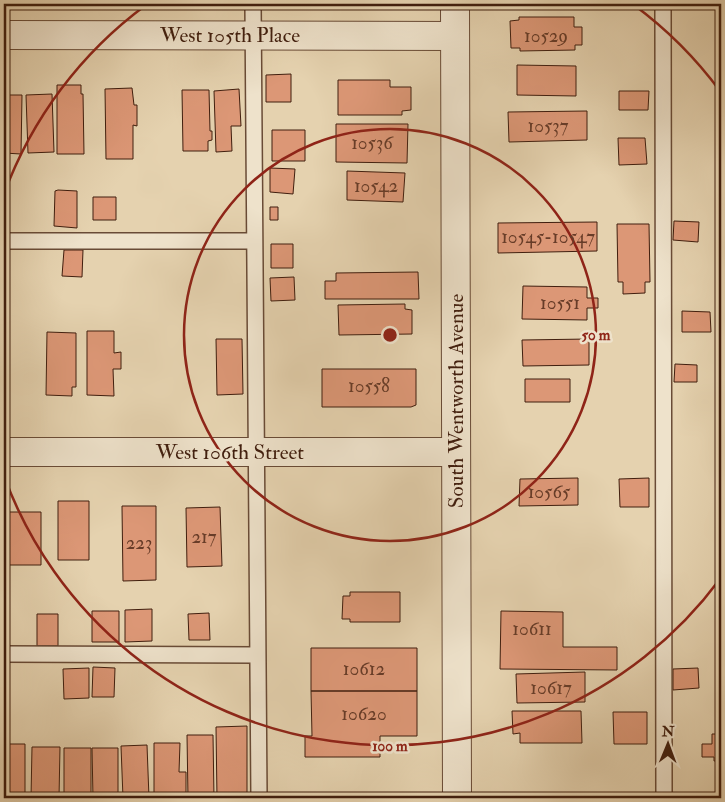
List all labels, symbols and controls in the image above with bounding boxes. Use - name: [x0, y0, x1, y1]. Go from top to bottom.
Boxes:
- street label: West 105th Place: [159, 22, 300, 49]
- house number: 10529: [524, 24, 568, 48]
- house number: 10537: [528, 114, 569, 138]
- house number: 10536: [351, 131, 394, 155]
- house number: 10542: [354, 174, 398, 198]
- house number: 10545-10547: [501, 225, 595, 249]
- house number: 10551: [540, 291, 580, 315]
- street label: South Wentworth Avenue: [443, 294, 470, 508]
- centre of rings: [381, 326, 399, 344]
- text: 50 m: [582, 326, 611, 345]
- house number: 10558: [348, 374, 390, 398]
- street label: West 106th Street: [155, 439, 304, 466]
- house number: 10565: [528, 480, 571, 504]
- house number: 217: [191, 525, 217, 549]
- house number: 223: [126, 531, 152, 555]
- house number: 10611: [512, 617, 552, 641]
- house number: 10612: [343, 657, 385, 681]
- house number: 10617: [530, 676, 572, 700]
- house number: 10620: [341, 702, 387, 726]
- north arrow: [642, 720, 692, 770]
- text: N: [661, 723, 675, 740]
- text: 100 m: [372, 737, 408, 756]

